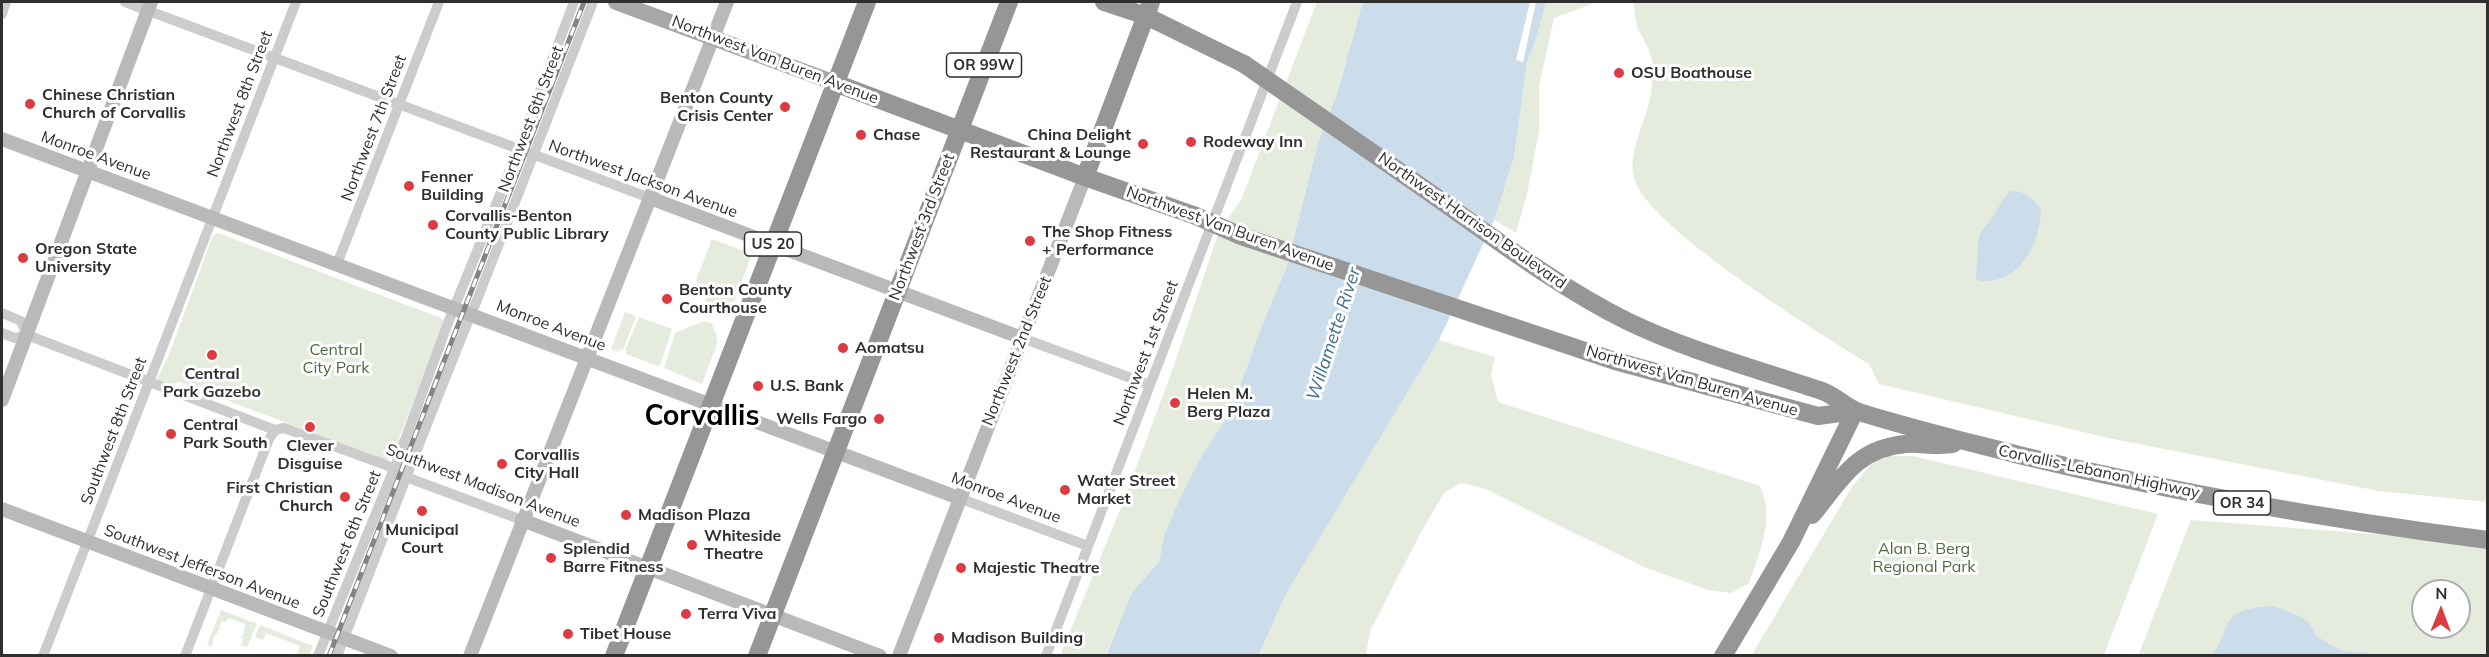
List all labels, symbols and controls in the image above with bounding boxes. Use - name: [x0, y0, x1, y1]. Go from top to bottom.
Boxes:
- street label: Northwest Van Buren Avenue: [669, 12, 881, 108]
- street label: Northwest 8th Street: [203, 28, 277, 180]
- street label: Northwest 6th Street: [494, 43, 568, 195]
- street label: Northwest 7th Street: [337, 52, 411, 204]
- road number: OR 99W: [946, 53, 1022, 77]
- place label: OSU Boathouse: [1631, 63, 1752, 83]
- marker: OSU Boathouse: [1612, 66, 1626, 80]
- place label: Chinese Christian Church of Corvallis: [42, 85, 186, 123]
- place label: Benton County Crisis Center: [660, 88, 773, 126]
- marker: Chinese Christian Church of Corvallis: [23, 97, 37, 111]
- marker: Benton County Crisis Center: [778, 100, 792, 114]
- place label: Chase: [873, 125, 920, 145]
- place label: China Delight Restaurant & Lounge: [970, 125, 1131, 163]
- street label: Monroe Avenue: [38, 127, 154, 185]
- marker: Chase: [854, 128, 868, 142]
- place label: Rodeway Inn: [1203, 132, 1303, 152]
- marker: Rodeway Inn: [1184, 135, 1198, 149]
- street label: Northwest Jackson Avenue: [546, 136, 740, 222]
- marker: China Delight Restaurant & Lounge: [1136, 137, 1150, 151]
- street label: Northwest Harrison Boulevard: [1374, 149, 1570, 293]
- street label: Northwest 3rd Street: [885, 151, 959, 303]
- place label: Fenner Building: [421, 167, 484, 205]
- marker: Fenner Building: [402, 179, 416, 193]
- street label: Northwest Van Buren Avenue: [1124, 182, 1336, 276]
- place label: Corvallis-Benton County Public Library: [445, 206, 609, 244]
- marker: Corvallis-Benton County Public Library: [426, 218, 440, 232]
- place label: The Shop Fitness + Performance: [1042, 222, 1172, 260]
- road number: US 20: [744, 232, 802, 256]
- marker: The Shop Fitness + Performance: [1023, 234, 1037, 248]
- place label: Oregon State University: [35, 239, 137, 277]
- marker: Oregon State University: [16, 251, 30, 265]
- water label: Willamette River: [1302, 265, 1366, 403]
- street label: Northwest 2nd Street: [978, 274, 1056, 428]
- street label: Northwest 1st Street: [1109, 278, 1183, 428]
- place label: Benton County Courthouse: [679, 280, 792, 318]
- marker: Benton County Courthouse: [660, 292, 674, 306]
- street label: Monroe Avenue: [494, 296, 608, 356]
- place label: Aomatsu: [855, 338, 924, 358]
- park label: Central City Park: [303, 340, 369, 378]
- marker: Aomatsu: [836, 341, 850, 355]
- street label: Northwest Van Buren Avenue: [1584, 342, 1800, 420]
- marker: Central Park Gazebo: [205, 348, 219, 362]
- street label: Southwest 8th Street: [77, 355, 151, 507]
- place label: Central Park Gazebo: [163, 364, 261, 402]
- place label: U.S. Bank: [770, 376, 844, 396]
- marker: U.S. Bank: [751, 379, 765, 393]
- place label: Helen M. Berg Plaza: [1187, 384, 1270, 422]
- marker: Helen M. Berg Plaza: [1168, 396, 1182, 410]
- district label: Corvallis: [645, 400, 759, 434]
- place label: Wells Fargo: [776, 409, 867, 429]
- marker: Wells Fargo: [872, 412, 886, 426]
- place label: Central Park South: [183, 415, 268, 453]
- marker: Clever Disguise: [303, 420, 317, 434]
- marker: Central Park South: [164, 427, 178, 441]
- place label: Clever Disguise: [278, 436, 342, 474]
- street label: Southwest Madison Avenue: [383, 440, 583, 532]
- street label: Corvallis-Lebanon Highway: [1997, 441, 2201, 503]
- place label: Corvallis City Hall: [514, 445, 580, 483]
- marker: Corvallis City Hall: [495, 457, 509, 471]
- street label: Southwest 6th Street: [309, 468, 385, 620]
- street label: Monroe Avenue: [949, 468, 1063, 528]
- place label: Water Street Market: [1077, 471, 1175, 509]
- place label: First Christian Church: [226, 478, 333, 516]
- marker: Water Street Market: [1058, 483, 1072, 497]
- marker: First Christian Church: [338, 490, 352, 504]
- road number: OR 34: [2214, 491, 2270, 515]
- marker: Municipal Court: [415, 504, 429, 518]
- place label: Madison Plaza: [638, 505, 750, 525]
- marker: Madison Plaza: [619, 508, 633, 522]
- place label: Municipal Court: [385, 520, 459, 558]
- street label: Southwest Jefferson Avenue: [101, 521, 303, 613]
- place label: Whiteside Theatre: [704, 526, 781, 564]
- marker: Whiteside Theatre: [685, 538, 699, 552]
- place label: Splendid Barre Fitness: [563, 539, 663, 577]
- park label: Alan B. Berg Regional Park: [1873, 539, 1975, 577]
- marker: Splendid Barre Fitness: [544, 551, 558, 565]
- place label: Majestic Theatre: [973, 558, 1100, 578]
- marker: Majestic Theatre: [954, 561, 968, 575]
- north arrow: [2411, 579, 2471, 639]
- text: N: [2435, 583, 2447, 603]
- place label: Terra Viva: [698, 604, 776, 624]
- marker: Terra Viva: [679, 607, 693, 621]
- place label: Tibet House: [580, 624, 671, 644]
- marker: Tibet House: [561, 627, 575, 641]
- place label: Madison Building: [951, 628, 1083, 648]
- marker: Madison Building: [932, 631, 946, 645]

